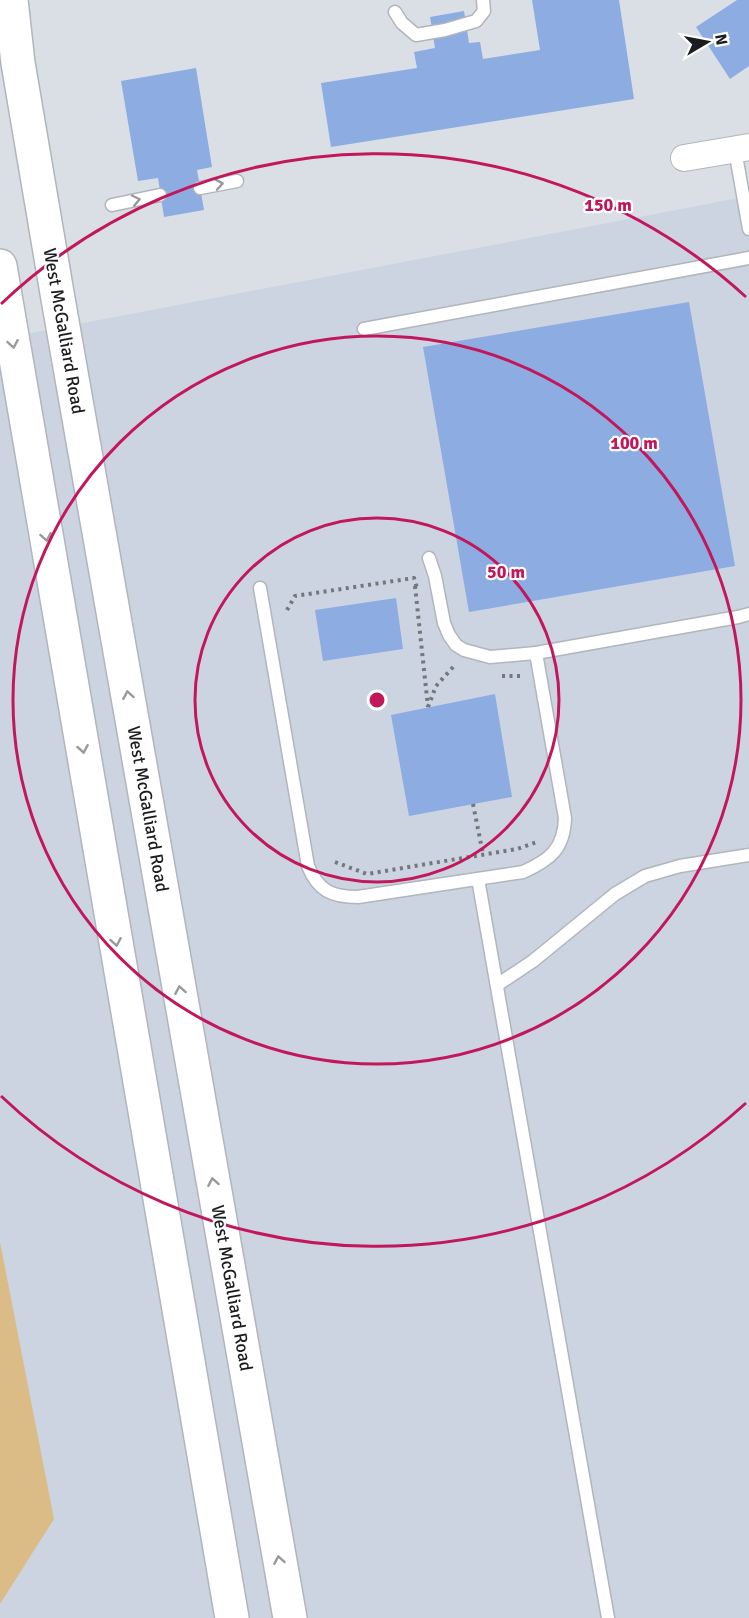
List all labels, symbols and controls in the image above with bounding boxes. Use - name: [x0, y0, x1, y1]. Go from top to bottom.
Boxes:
- north arrow: [677, 12, 737, 72]
- text: N: [710, 32, 732, 47]
- one-way arrow: [213, 178, 223, 191]
- one-way arrow: [131, 194, 141, 207]
- text: 150 m: [584, 194, 632, 216]
- street label: West McGalliard Road: [39, 246, 89, 416]
- one-way arrow: [7, 340, 19, 349]
- text: 100 m: [610, 432, 658, 454]
- one-way arrow: [40, 532, 52, 541]
- text: 50 m: [487, 561, 525, 583]
- one-way arrow: [122, 690, 135, 700]
- centre of rings: [367, 690, 387, 710]
- street label: West McGalliard Road: [123, 724, 173, 894]
- one-way arrow: [76, 744, 89, 754]
- one-way arrow: [109, 936, 122, 946]
- one-way arrow: [174, 985, 186, 995]
- one-way arrow: [207, 1177, 220, 1187]
- street label: West McGalliard Road: [207, 1203, 257, 1373]
- one-way arrow: [274, 1556, 286, 1565]

